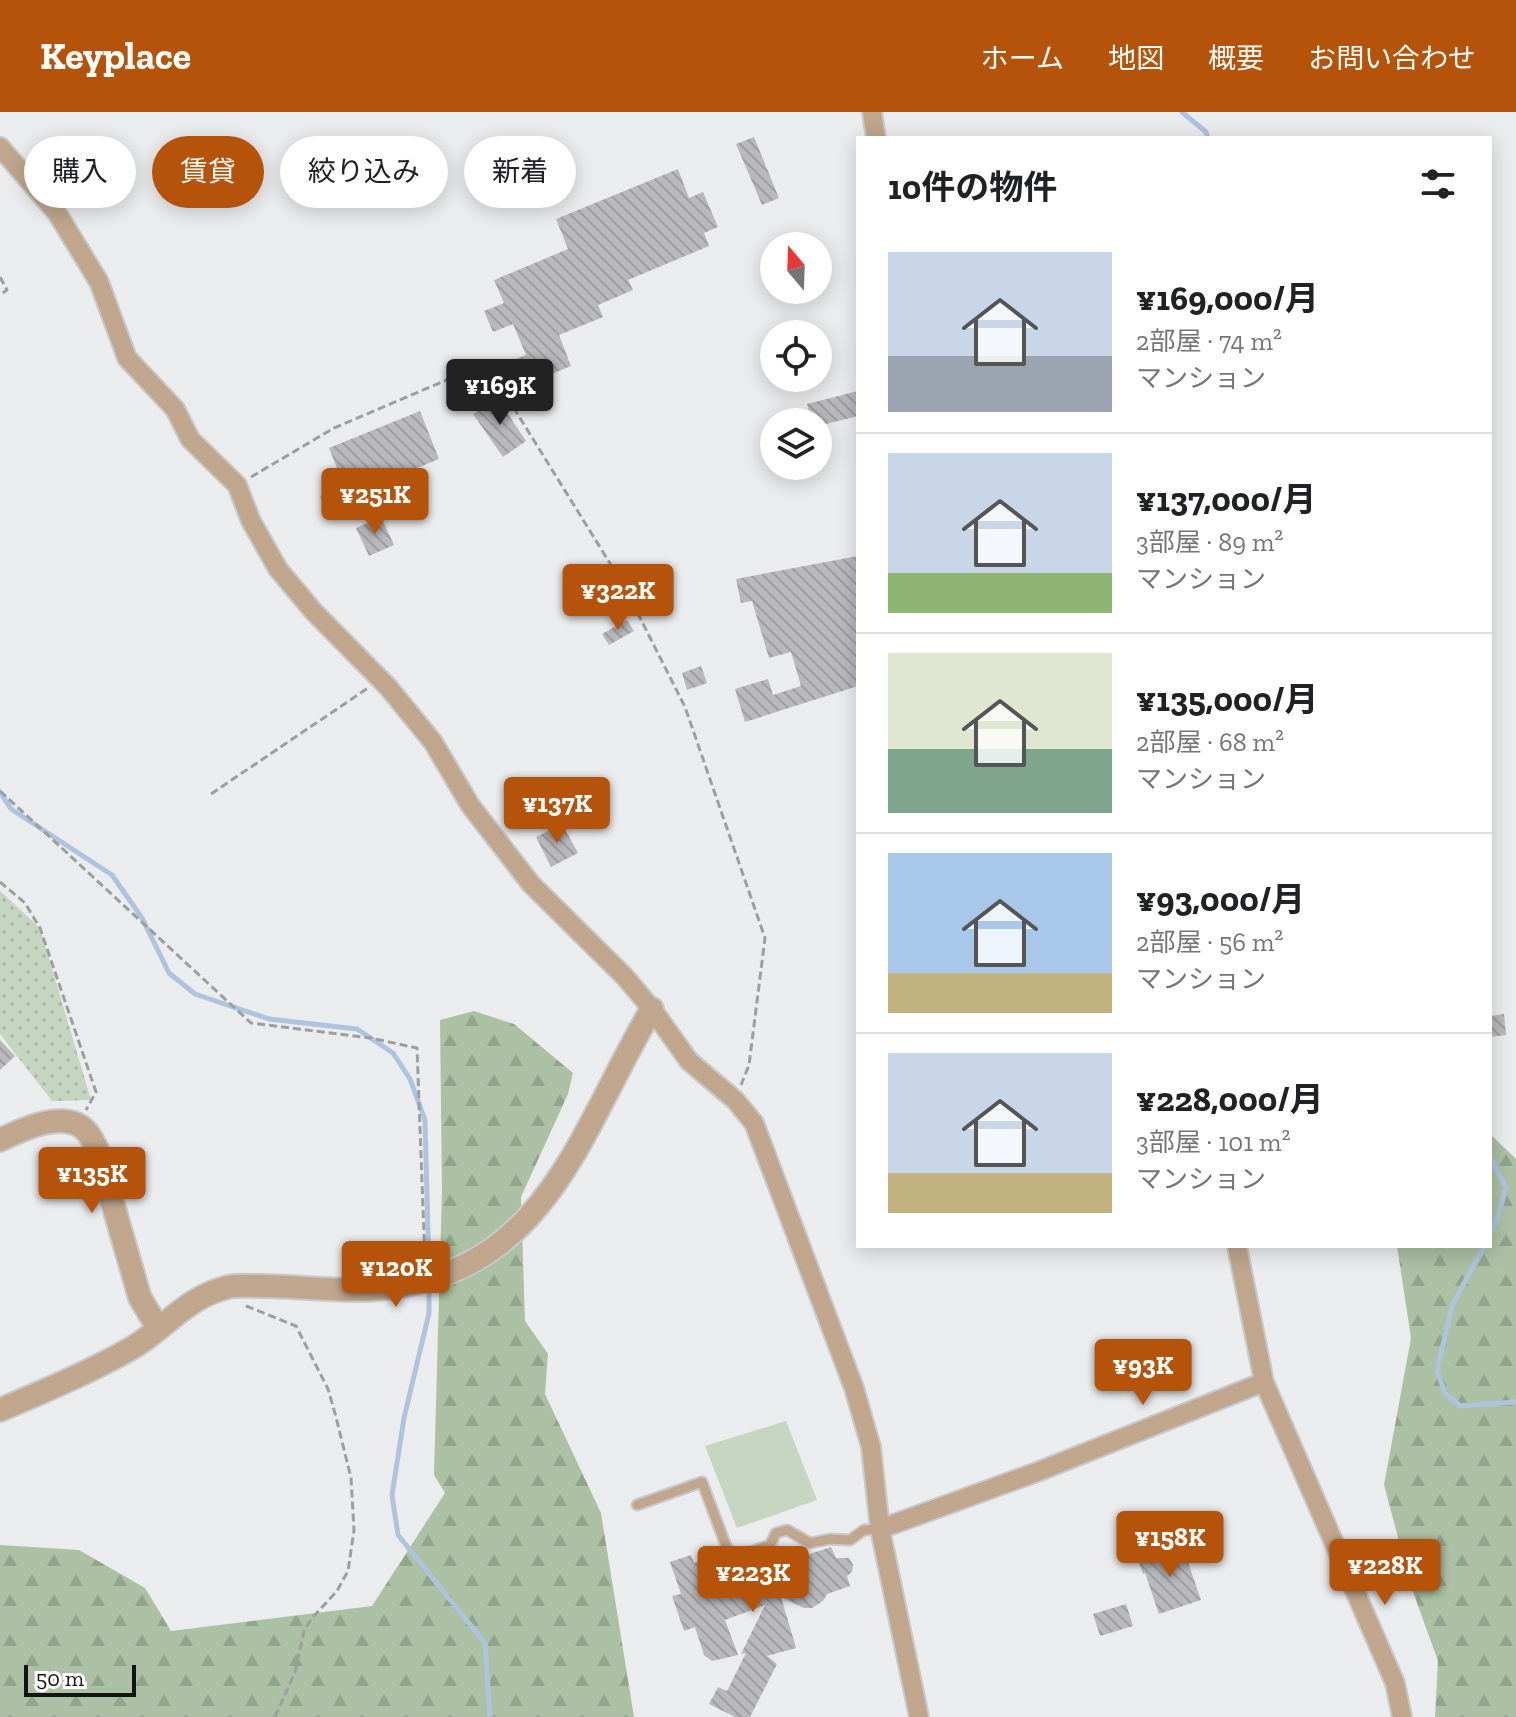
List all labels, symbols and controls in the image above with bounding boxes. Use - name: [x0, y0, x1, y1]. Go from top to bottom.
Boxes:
- text: Keyplace: [40, 33, 191, 79]
- text: ホーム: [981, 42, 1064, 75]
- text: 地図: [1108, 42, 1164, 75]
- text: 概要: [1208, 42, 1264, 75]
- text: お問い合わせ: [1308, 42, 1476, 75]
- chip: 購入: [24, 136, 136, 208]
- chip: 賃貸: [152, 136, 264, 208]
- chip: 絞り込み: [280, 136, 448, 208]
- chip: 新着: [464, 136, 576, 208]
- icon: filters: [1416, 162, 1460, 206]
- text: 10件の物件: [888, 167, 1057, 208]
- north arrow: [760, 232, 832, 304]
- map controls: [760, 232, 832, 480]
- text: ¥169,000/月: [1136, 278, 1319, 319]
- icon: home: [952, 284, 1048, 380]
- button: locate: [760, 320, 832, 392]
- text: 2部屋 · 74 m²: [1136, 325, 1282, 357]
- pin: ¥169K: [444, 359, 556, 427]
- text: マンション: [1136, 362, 1266, 394]
- text: ¥169K: [464, 369, 536, 401]
- button: layers: [760, 408, 832, 480]
- pin: ¥251K: [319, 468, 431, 536]
- text: ¥251K: [339, 478, 411, 510]
- text: ¥137,000/月: [1136, 479, 1316, 520]
- icon: home: [952, 485, 1048, 581]
- text: 3部屋 · 89 m²: [1136, 526, 1283, 558]
- text: マンション: [1136, 563, 1266, 595]
- pin: ¥322K: [562, 564, 674, 632]
- text: ¥322K: [581, 574, 655, 606]
- text: ¥135,000/月: [1136, 679, 1319, 720]
- icon: home: [952, 685, 1048, 781]
- text: 2部屋 · 68 m²: [1136, 726, 1284, 758]
- text: マンション: [1136, 763, 1266, 795]
- pin: ¥137K: [501, 777, 613, 845]
- text: ¥137K: [522, 787, 592, 819]
- text: ¥93,000/月: [1136, 879, 1305, 920]
- icon: home: [952, 885, 1048, 981]
- text: 2部屋 · 56 m²: [1136, 926, 1283, 958]
- text: マンション: [1136, 963, 1266, 995]
- text: ¥228,000/月: [1136, 1079, 1324, 1120]
- icon: home: [952, 1085, 1048, 1181]
- text: 3部屋 · 101 m²: [1136, 1126, 1291, 1158]
- pin: ¥135K: [36, 1147, 148, 1215]
- text: ¥135K: [57, 1157, 127, 1189]
- text: マンション: [1136, 1163, 1266, 1195]
- pin: ¥120K: [340, 1241, 452, 1309]
- text: ¥120K: [360, 1251, 432, 1283]
- pin: ¥93K: [1096, 1339, 1190, 1407]
- text: ¥93K: [1113, 1349, 1173, 1381]
- pin: ¥158K: [1114, 1511, 1226, 1579]
- text: ¥158K: [1134, 1521, 1206, 1553]
- pin: ¥228K: [1329, 1539, 1441, 1607]
- pin: ¥223K: [697, 1546, 809, 1614]
- text: ¥228K: [1348, 1549, 1422, 1581]
- text: ¥223K: [716, 1556, 790, 1588]
- scale bar: [24, 1661, 136, 1697]
- text: 50 m: [36, 1665, 84, 1692]

